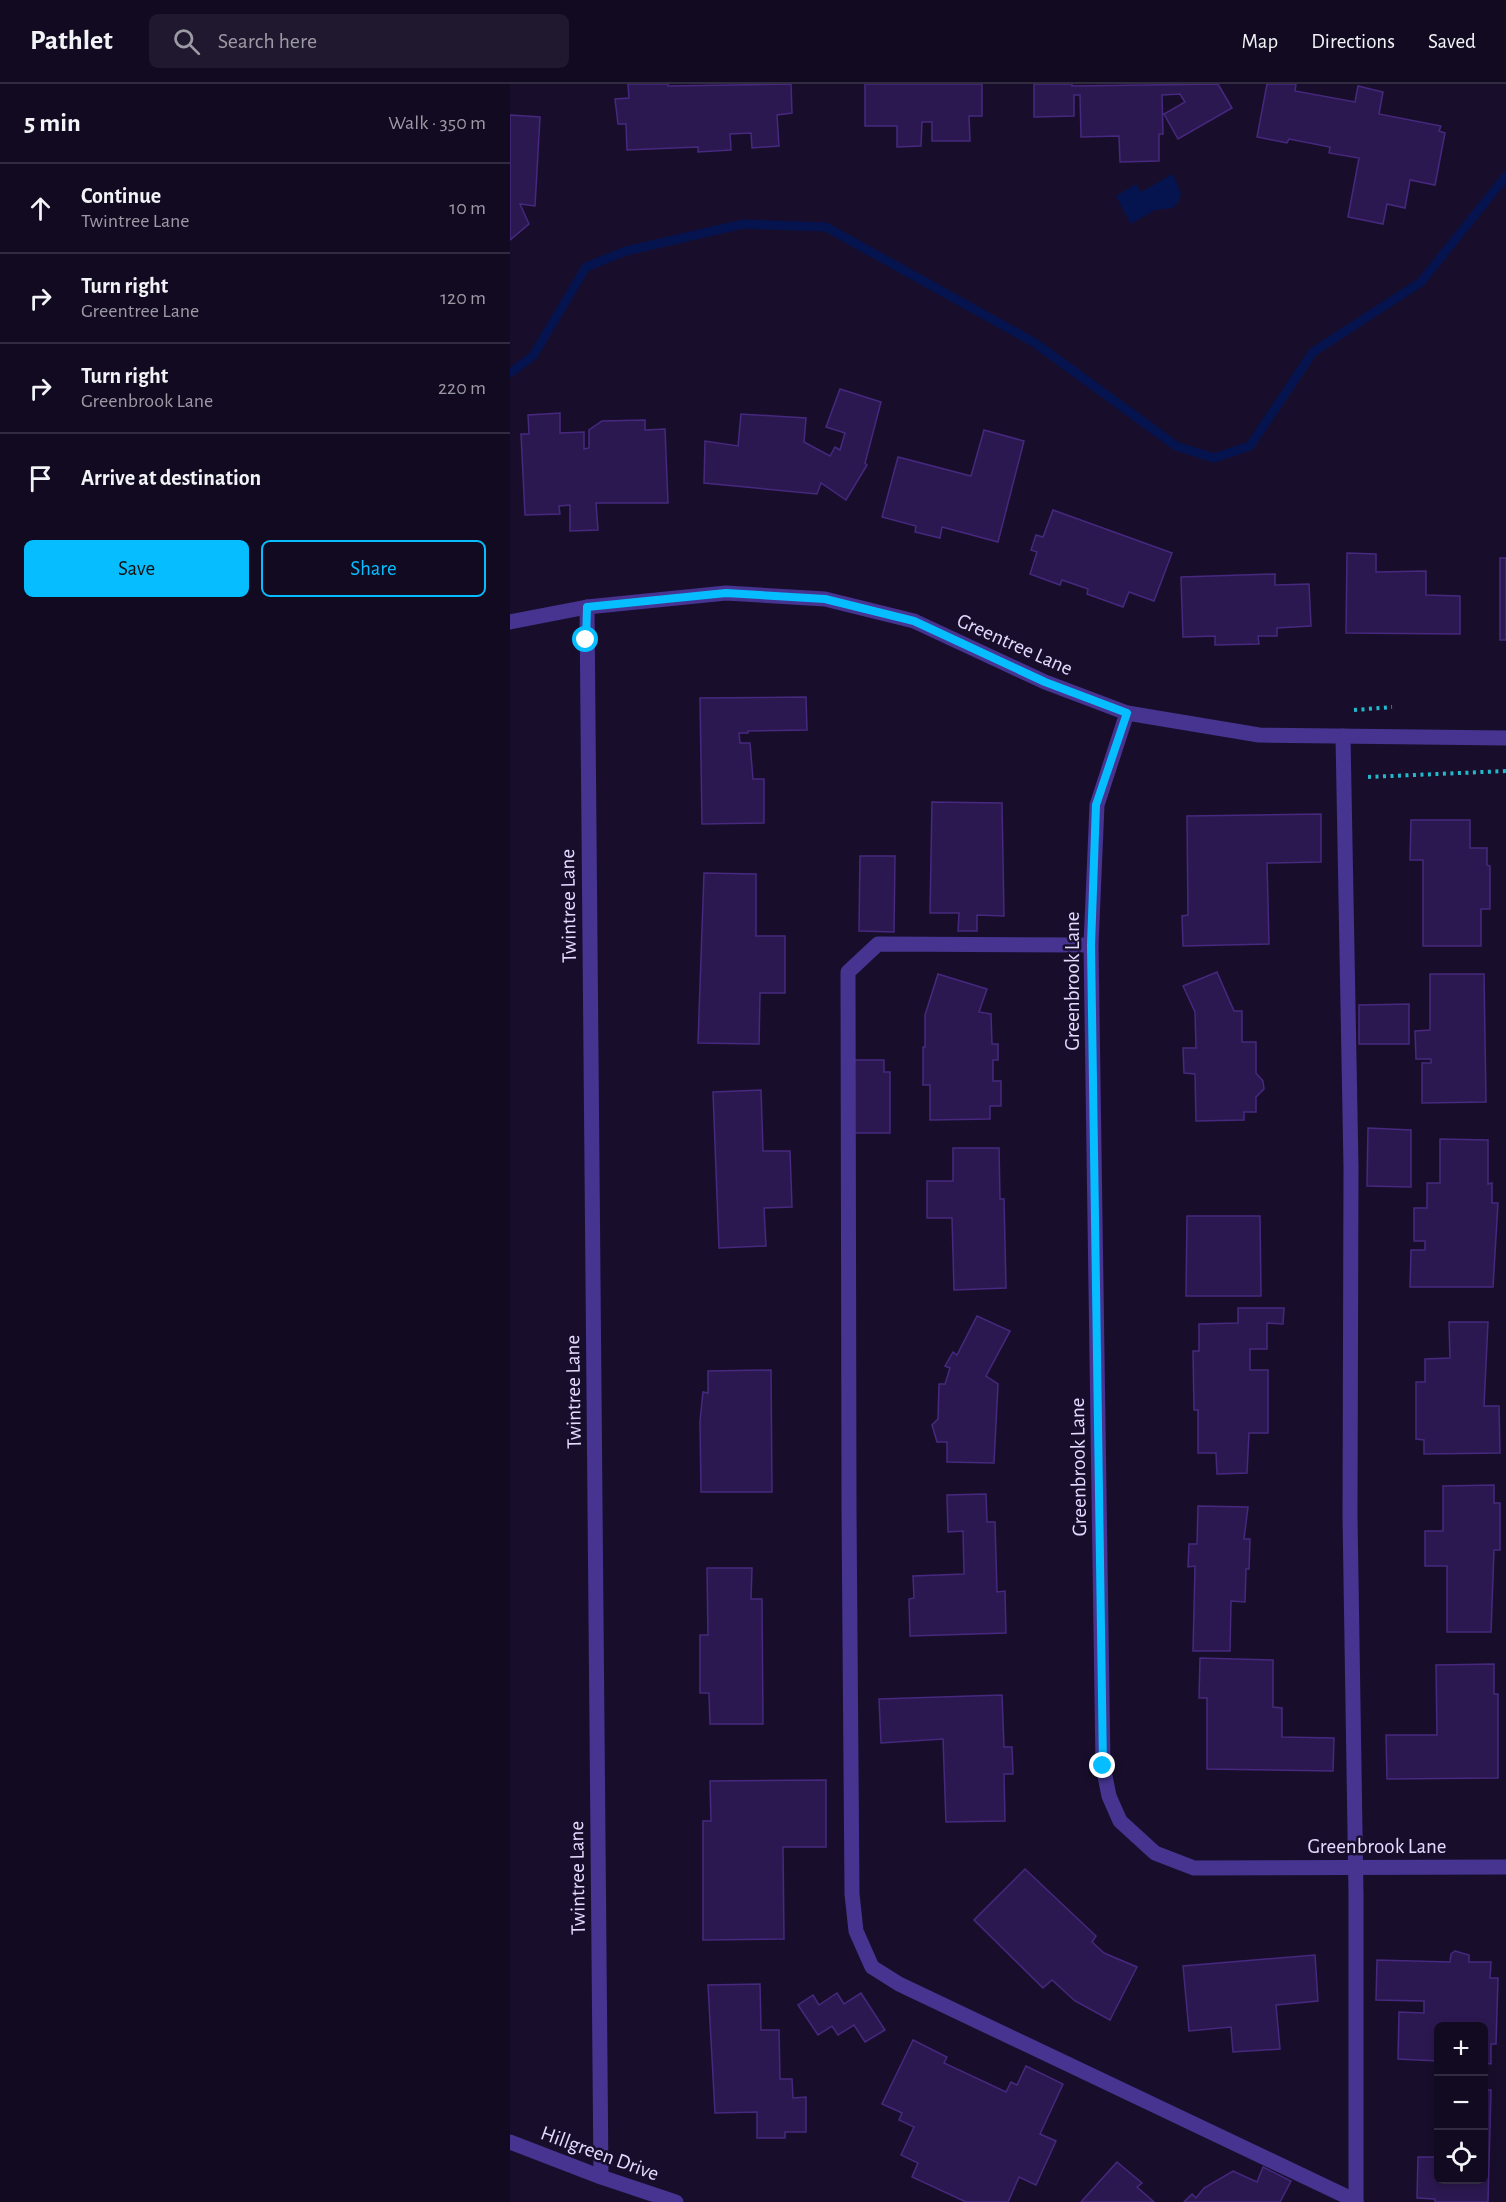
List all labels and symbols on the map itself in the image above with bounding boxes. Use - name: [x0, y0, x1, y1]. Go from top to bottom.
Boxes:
- street label: Greentree Lane: [954, 610, 1076, 679]
- route start: [572, 626, 598, 652]
- street label: Twintree Lane: [557, 849, 580, 963]
- street label: Greenbrook Lane: [1062, 912, 1083, 1050]
- street label: Twintree Lane: [562, 1335, 585, 1449]
- street label: Greenbrook Lane: [1067, 1397, 1090, 1537]
- route end: [1089, 1752, 1115, 1778]
- street label: Twintree Lane: [566, 1821, 589, 1935]
- street label: Greenbrook Lane: [1308, 1836, 1446, 1857]
- street label: Hillgreen Drive: [538, 2122, 662, 2185]

